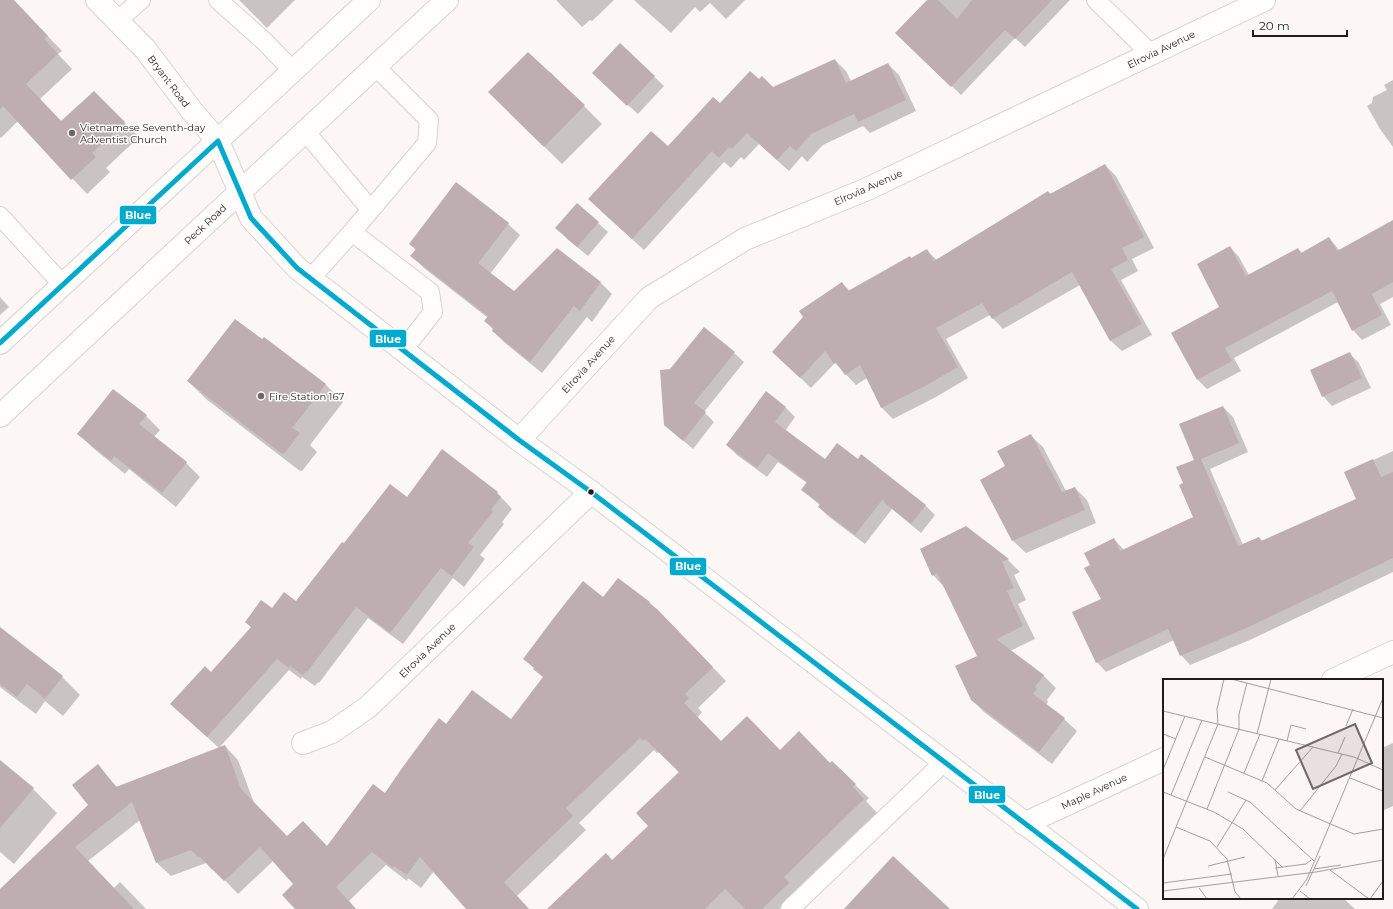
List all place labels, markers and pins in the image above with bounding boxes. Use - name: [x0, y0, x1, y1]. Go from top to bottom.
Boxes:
- place label: Vietnamese Seventh-day Adventist Church: [80, 121, 206, 146]
- marker: Vietnamese Seventh-day Adventist Church: [67, 128, 77, 138]
- place label: Fire Station 167: [269, 390, 344, 403]
- marker: Fire Station 167: [256, 391, 266, 401]
- unlabelled marker: [586, 487, 596, 497]

